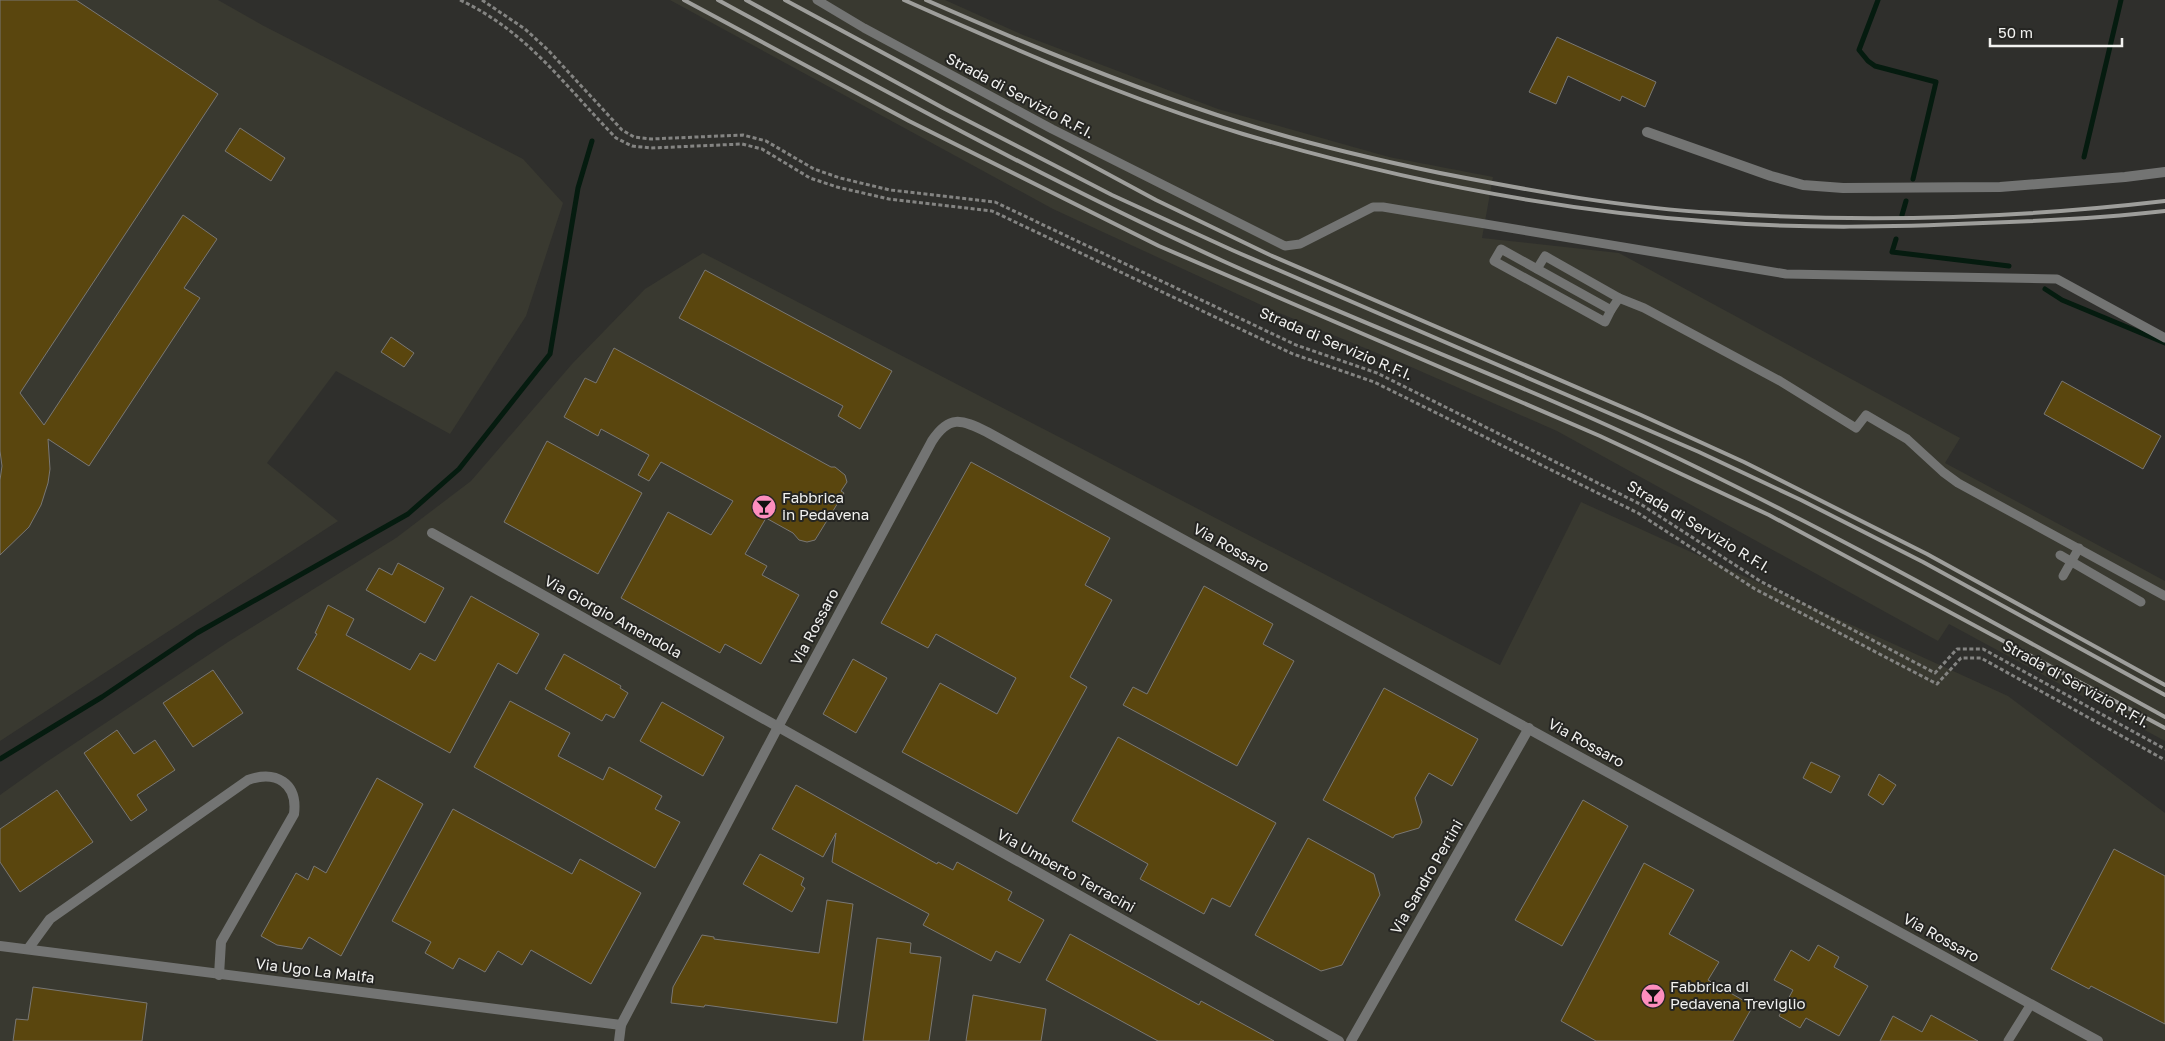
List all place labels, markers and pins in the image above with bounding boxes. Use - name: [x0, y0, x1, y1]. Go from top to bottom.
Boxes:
- place label: Fabbrica in Pedavena: [782, 488, 869, 523]
- bar icon: Fabbrica in Pedavena: [751, 494, 777, 520]
- place label: Fabbrica di Pedavena Treviglio: [1670, 977, 1806, 1012]
- bar icon: Fabbrica di Pedavena Treviglio: [1640, 983, 1666, 1009]

